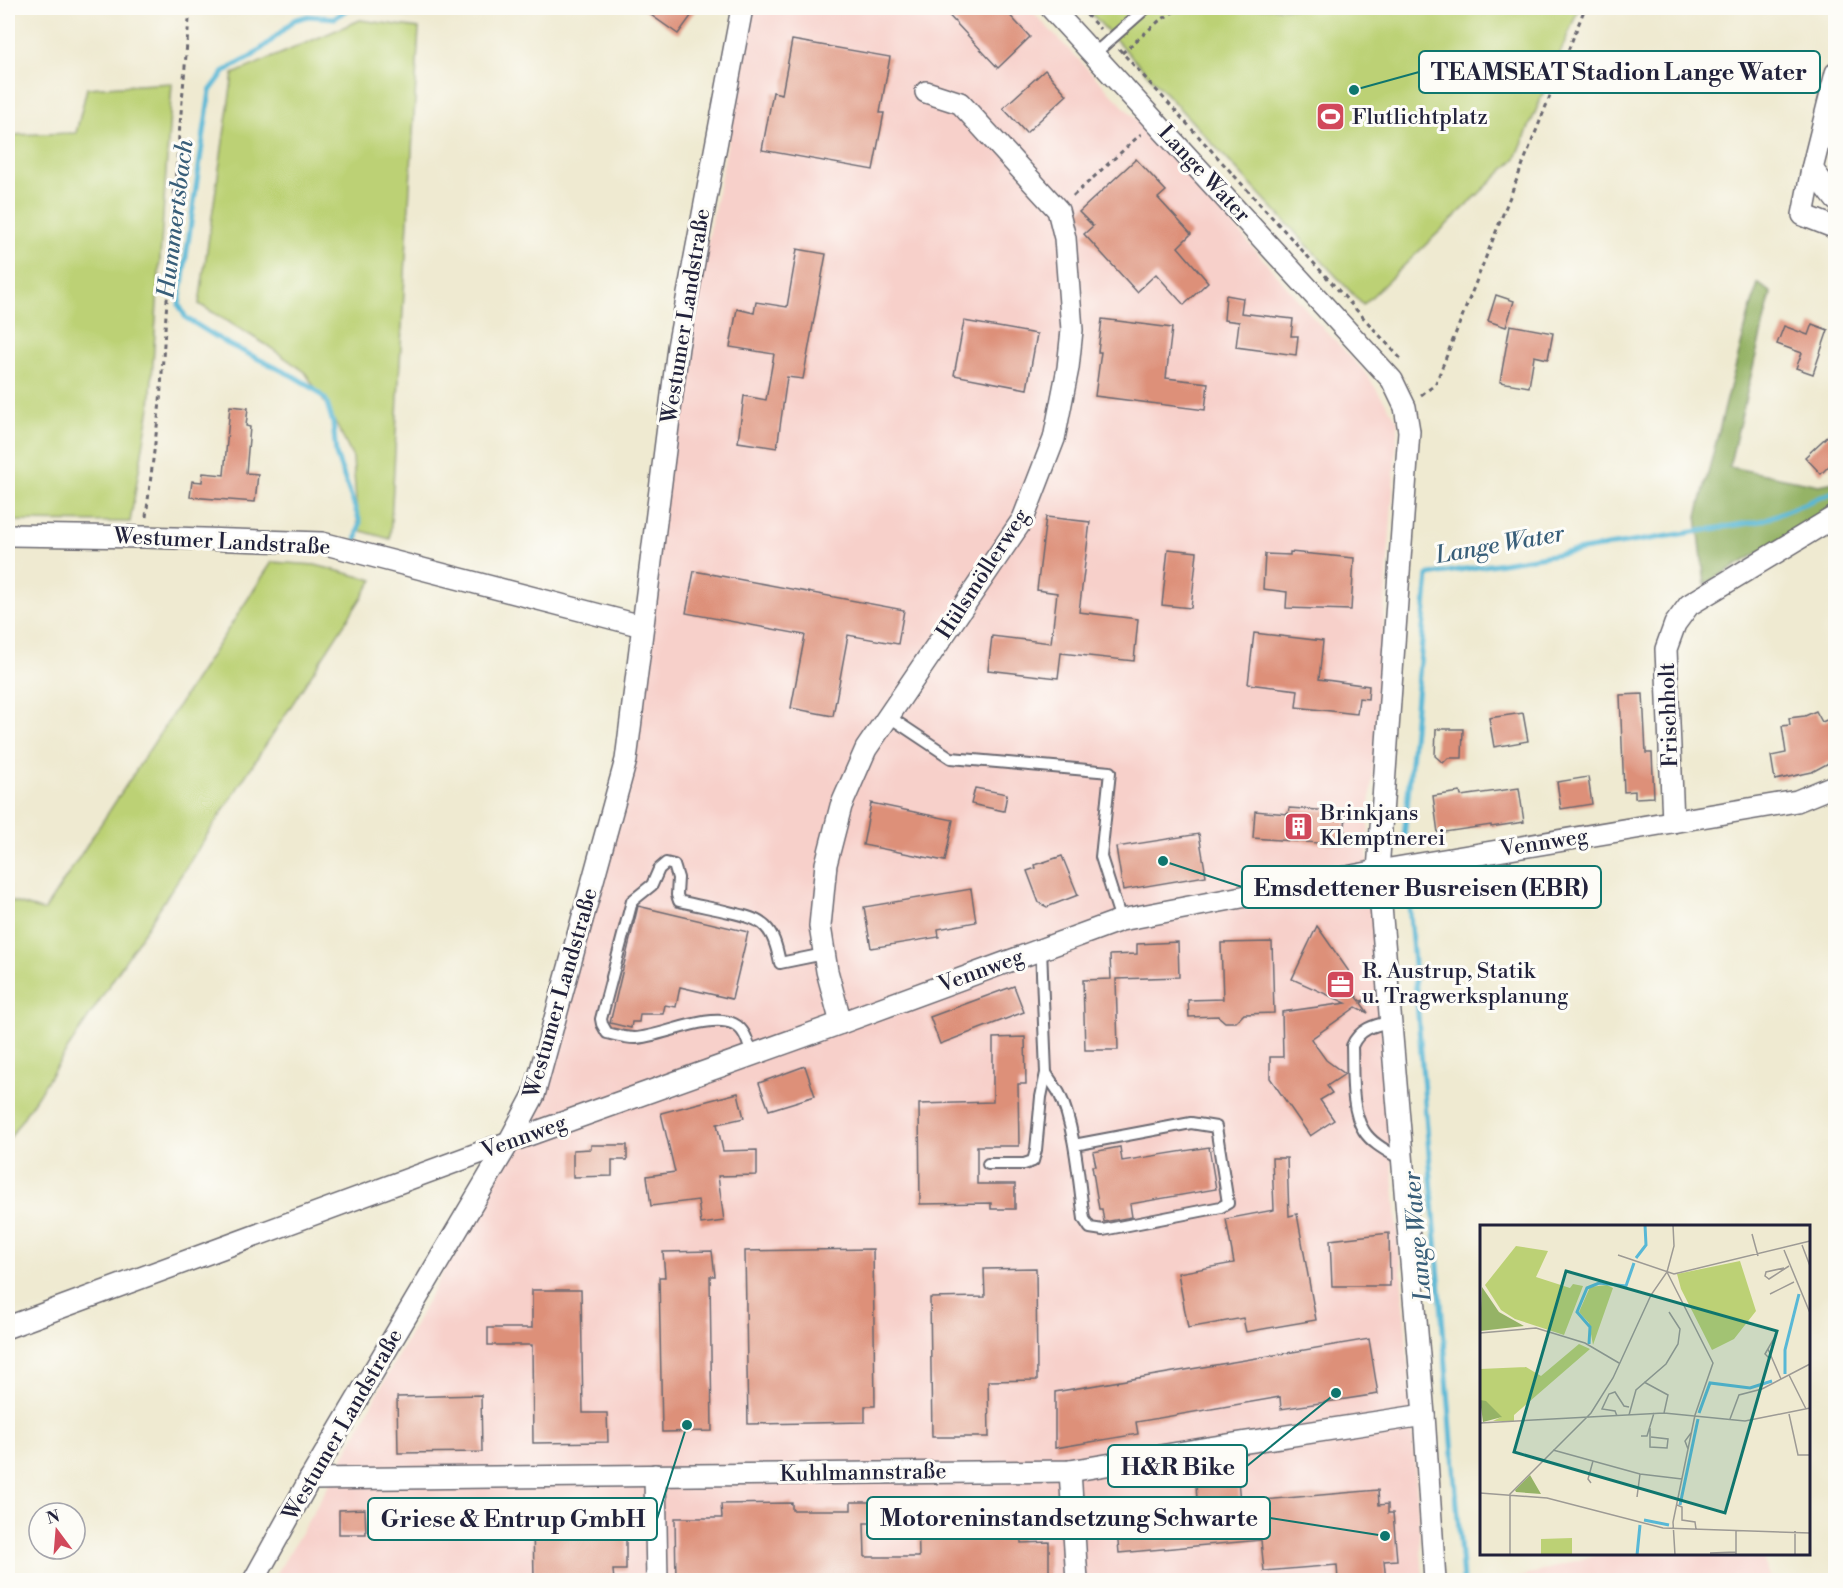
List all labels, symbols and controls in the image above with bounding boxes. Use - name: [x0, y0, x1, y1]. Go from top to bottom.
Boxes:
- callout: TEAMSEAT Stadion Lange Water: [1419, 51, 1820, 93]
- text: TEAMSEAT Stadion Lange Water: [1431, 58, 1807, 88]
- sports icon: Flutlichtplatz: [1315, 101, 1347, 133]
- place label: Flutlichtplatz: [1352, 104, 1488, 131]
- street label: Lange Water: [1152, 120, 1256, 228]
- water label: Hummertsbach: [151, 137, 201, 301]
- street label: Westumer Landstraße: [656, 207, 716, 426]
- street label: Hülsmöllerweg: [931, 503, 1035, 644]
- water label: Lange Water: [1432, 519, 1567, 571]
- street label: Westumer Landstraße: [112, 523, 331, 561]
- street label: Frischholt: [1654, 662, 1684, 768]
- place label: Brinkjans Klemptnerei: [1319, 800, 1445, 852]
- building icon: Brinkjans Klemptnerei: [1283, 810, 1315, 842]
- street label: Vennweg: [1497, 823, 1591, 863]
- callout: Emsdettener Busreisen (EBR): [1242, 866, 1601, 908]
- text: Emsdettener Busreisen (EBR): [1254, 874, 1588, 904]
- street label: Westumer Landstraße: [518, 885, 604, 1102]
- street label: Vennweg: [934, 943, 1028, 999]
- place label: R. Austrup, Statik u. Tragwerksplanung: [1362, 958, 1569, 1010]
- office icon: R. Austrup, Statik u. Tragwerksplanung: [1325, 968, 1357, 1000]
- street label: Vennweg: [477, 1109, 571, 1165]
- water label: Lange Water: [1397, 1169, 1439, 1303]
- inset map: [1480, 1225, 1810, 1555]
- street label: Westumer Landstraße: [277, 1324, 409, 1527]
- callout: H&R Bike: [1108, 1445, 1247, 1487]
- text: H&R Bike: [1121, 1453, 1235, 1483]
- street label: Kuhlmannstraße: [779, 1458, 947, 1488]
- callout: Motoreninstandsetzung Schwarte: [867, 1497, 1270, 1539]
- callout: Griese & Entrup GmbH: [368, 1498, 657, 1540]
- north arrow: [27, 1501, 87, 1561]
- text: Motoreninstandsetzung Schwarte: [880, 1504, 1258, 1534]
- text: Griese & Entrup GmbH: [380, 1505, 646, 1535]
- text: N: [44, 1506, 62, 1529]

